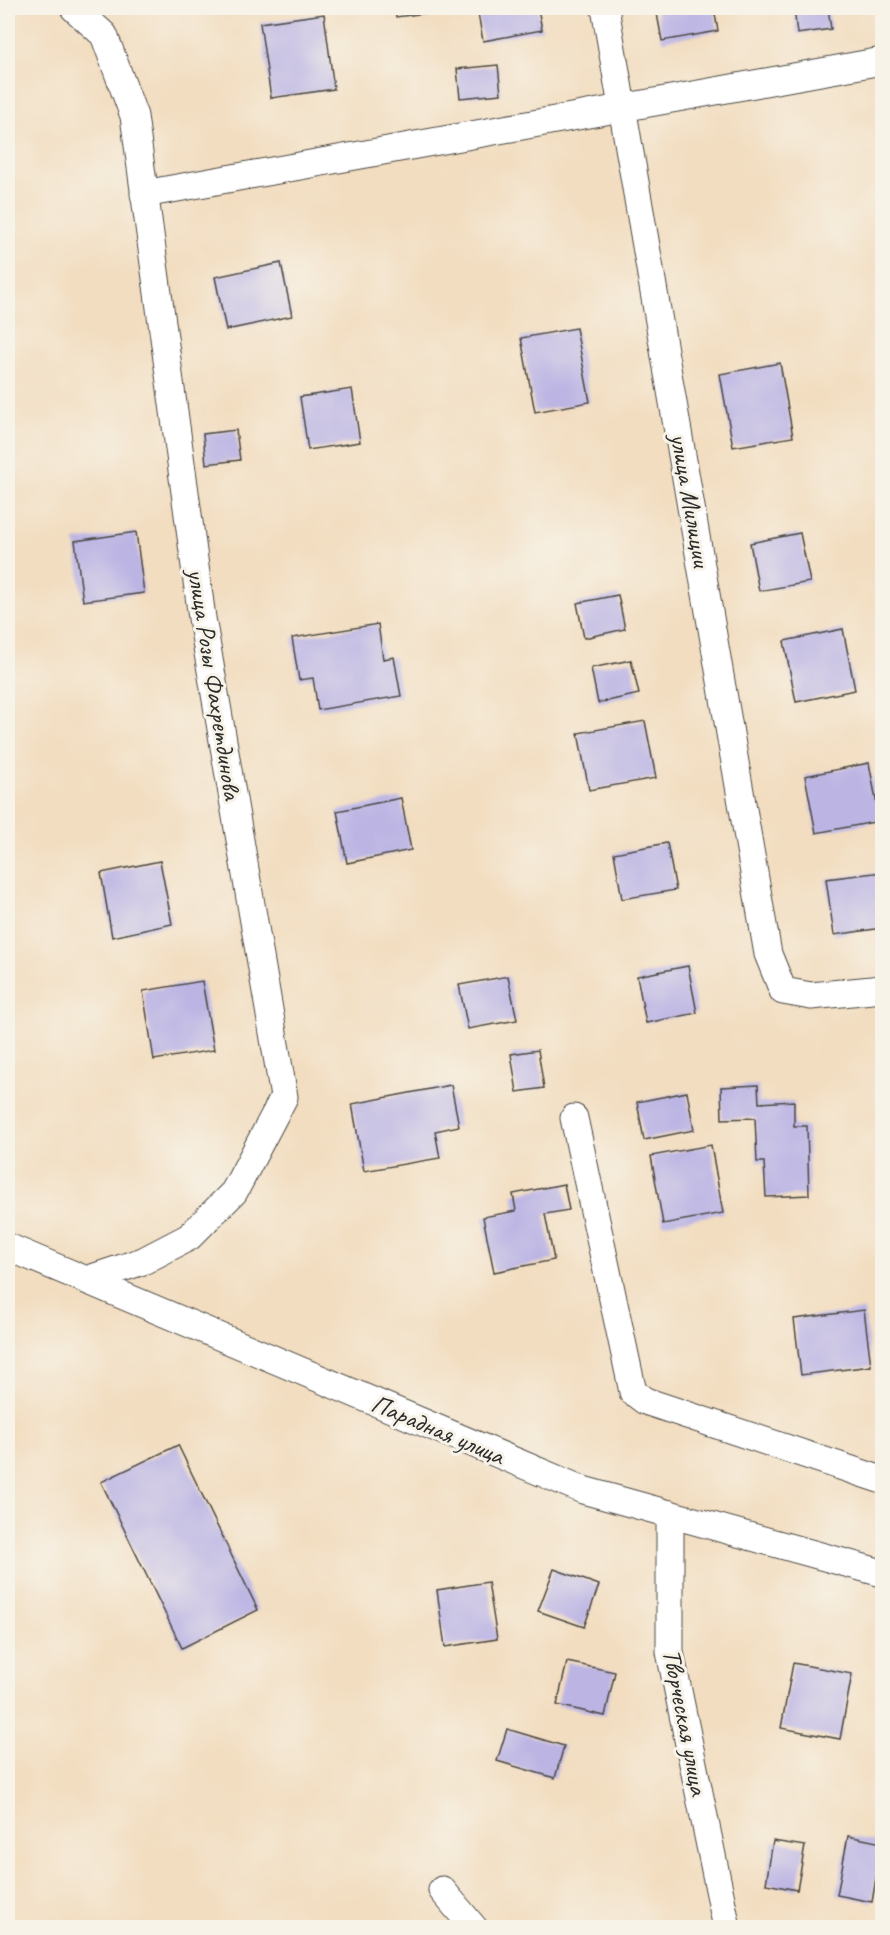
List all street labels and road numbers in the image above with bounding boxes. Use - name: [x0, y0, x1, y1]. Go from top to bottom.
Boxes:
- street label: улица Милиции: [662, 429, 719, 571]
- street label: улица Розы Фахретдинова: [180, 564, 249, 803]
- street label: Парадная улица: [366, 1387, 511, 1473]
- street label: Творческая улица: [655, 1646, 716, 1800]

